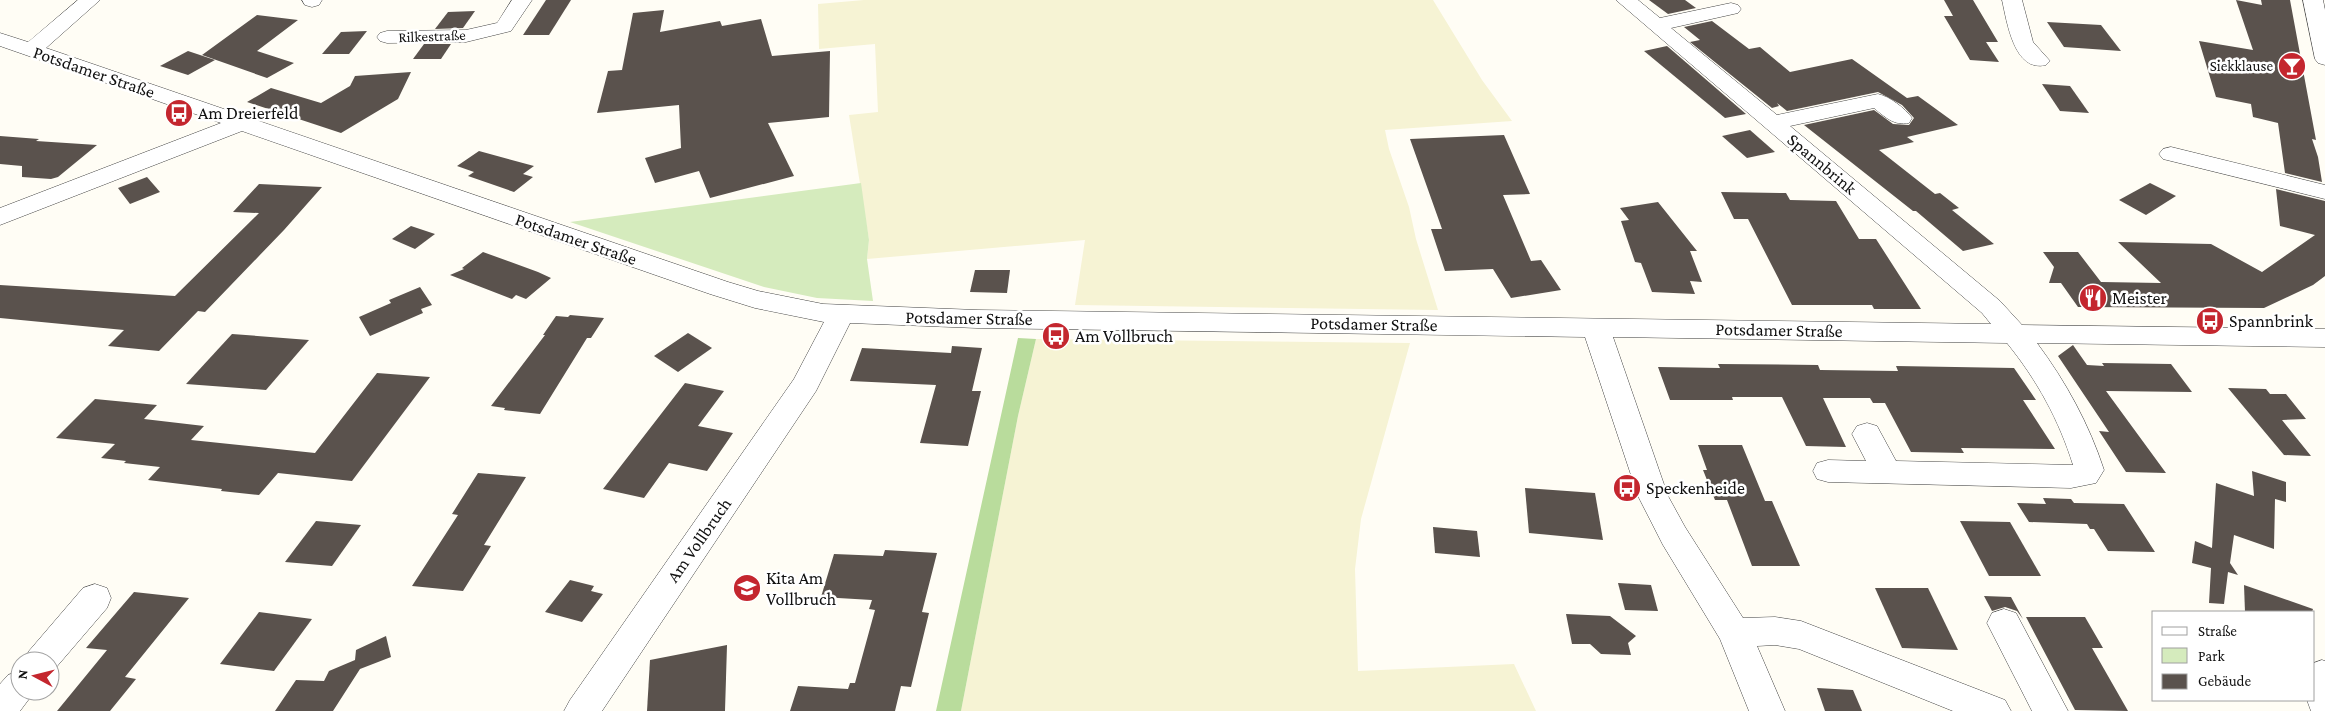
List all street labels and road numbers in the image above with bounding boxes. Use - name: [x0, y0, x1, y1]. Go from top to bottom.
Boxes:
- street label: Rilkestraße: [398, 27, 466, 45]
- street label: Potsdamer Straße: [31, 42, 157, 102]
- street label: Spannbrink: [1783, 129, 1861, 199]
- street label: Potsdamer Straße: [513, 209, 639, 269]
- street label: Potsdamer Straße: [905, 307, 1033, 329]
- street label: Potsdamer Straße: [1310, 313, 1438, 335]
- street label: Potsdamer Straße: [1715, 319, 1843, 341]
- street label: Am Vollbruch: [663, 494, 736, 586]

